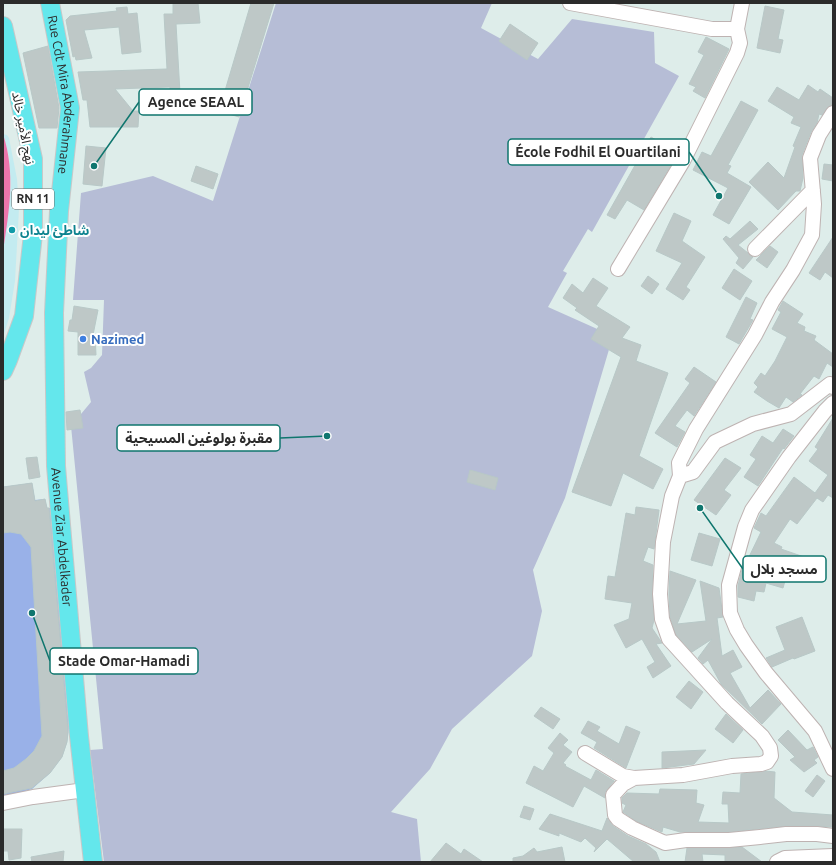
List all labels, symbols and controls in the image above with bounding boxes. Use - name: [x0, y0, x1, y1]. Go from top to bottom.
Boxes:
- street label: Rue Cdt Mira Abderahmane: [45, 14, 77, 175]
- callout: Agence SEAAL: [139, 89, 252, 115]
- street label: نهج الأمير خالد: [6, 90, 38, 166]
- text: Agence SEAAL: [148, 94, 245, 110]
- callout: École Fodhil El Ouartilani: [508, 139, 689, 165]
- text: École Fodhil El Ouartilani: [515, 143, 681, 160]
- road number: RN 11: [12, 189, 54, 209]
- place label: شاطئ ليدان: [20, 223, 89, 238]
- marker: شاطئ ليدان: [7, 225, 17, 235]
- place label: Nazimed: [91, 332, 144, 346]
- marker: Nazimed: [78, 334, 88, 344]
- callout: مقبرة بولوغين المسيحية: [117, 425, 280, 451]
- text: مقبرة بولوغين المسيحية: [125, 430, 273, 447]
- street label: Avenue Ziar Abdelkader: [49, 467, 75, 607]
- callout: مسجد بلال: [743, 556, 826, 582]
- text: مسجد بلال: [750, 561, 818, 578]
- callout: Stade Omar-Hamadi: [50, 648, 198, 674]
- text: Stade Omar-Hamadi: [58, 653, 190, 669]

